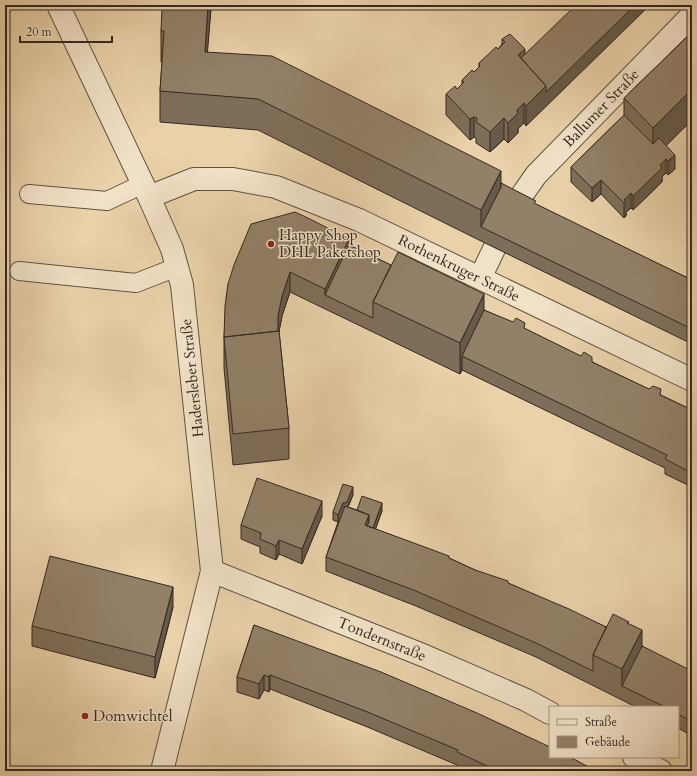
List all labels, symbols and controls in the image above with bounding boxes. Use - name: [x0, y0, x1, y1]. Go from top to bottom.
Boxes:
- scale bar: [20, 18, 112, 44]
- text: 20 m: [26, 24, 53, 40]
- street label: Ballumer Straße: [559, 64, 644, 151]
- place label: Happy Shop DHL Paketshop: [279, 225, 381, 262]
- street label: Rothenkruger Straße: [395, 230, 523, 306]
- marker: Happy Shop DHL Paketshop: [266, 239, 276, 249]
- street label: Hadersleber Straße: [176, 317, 208, 438]
- street label: Tondernstraße: [335, 612, 429, 666]
- place label: Domwichtel: [93, 706, 173, 726]
- legend: [549, 706, 679, 758]
- marker: Domwichtel: [80, 711, 90, 721]
- text: Straße: [585, 714, 617, 730]
- text: Gebäude: [585, 734, 630, 750]

